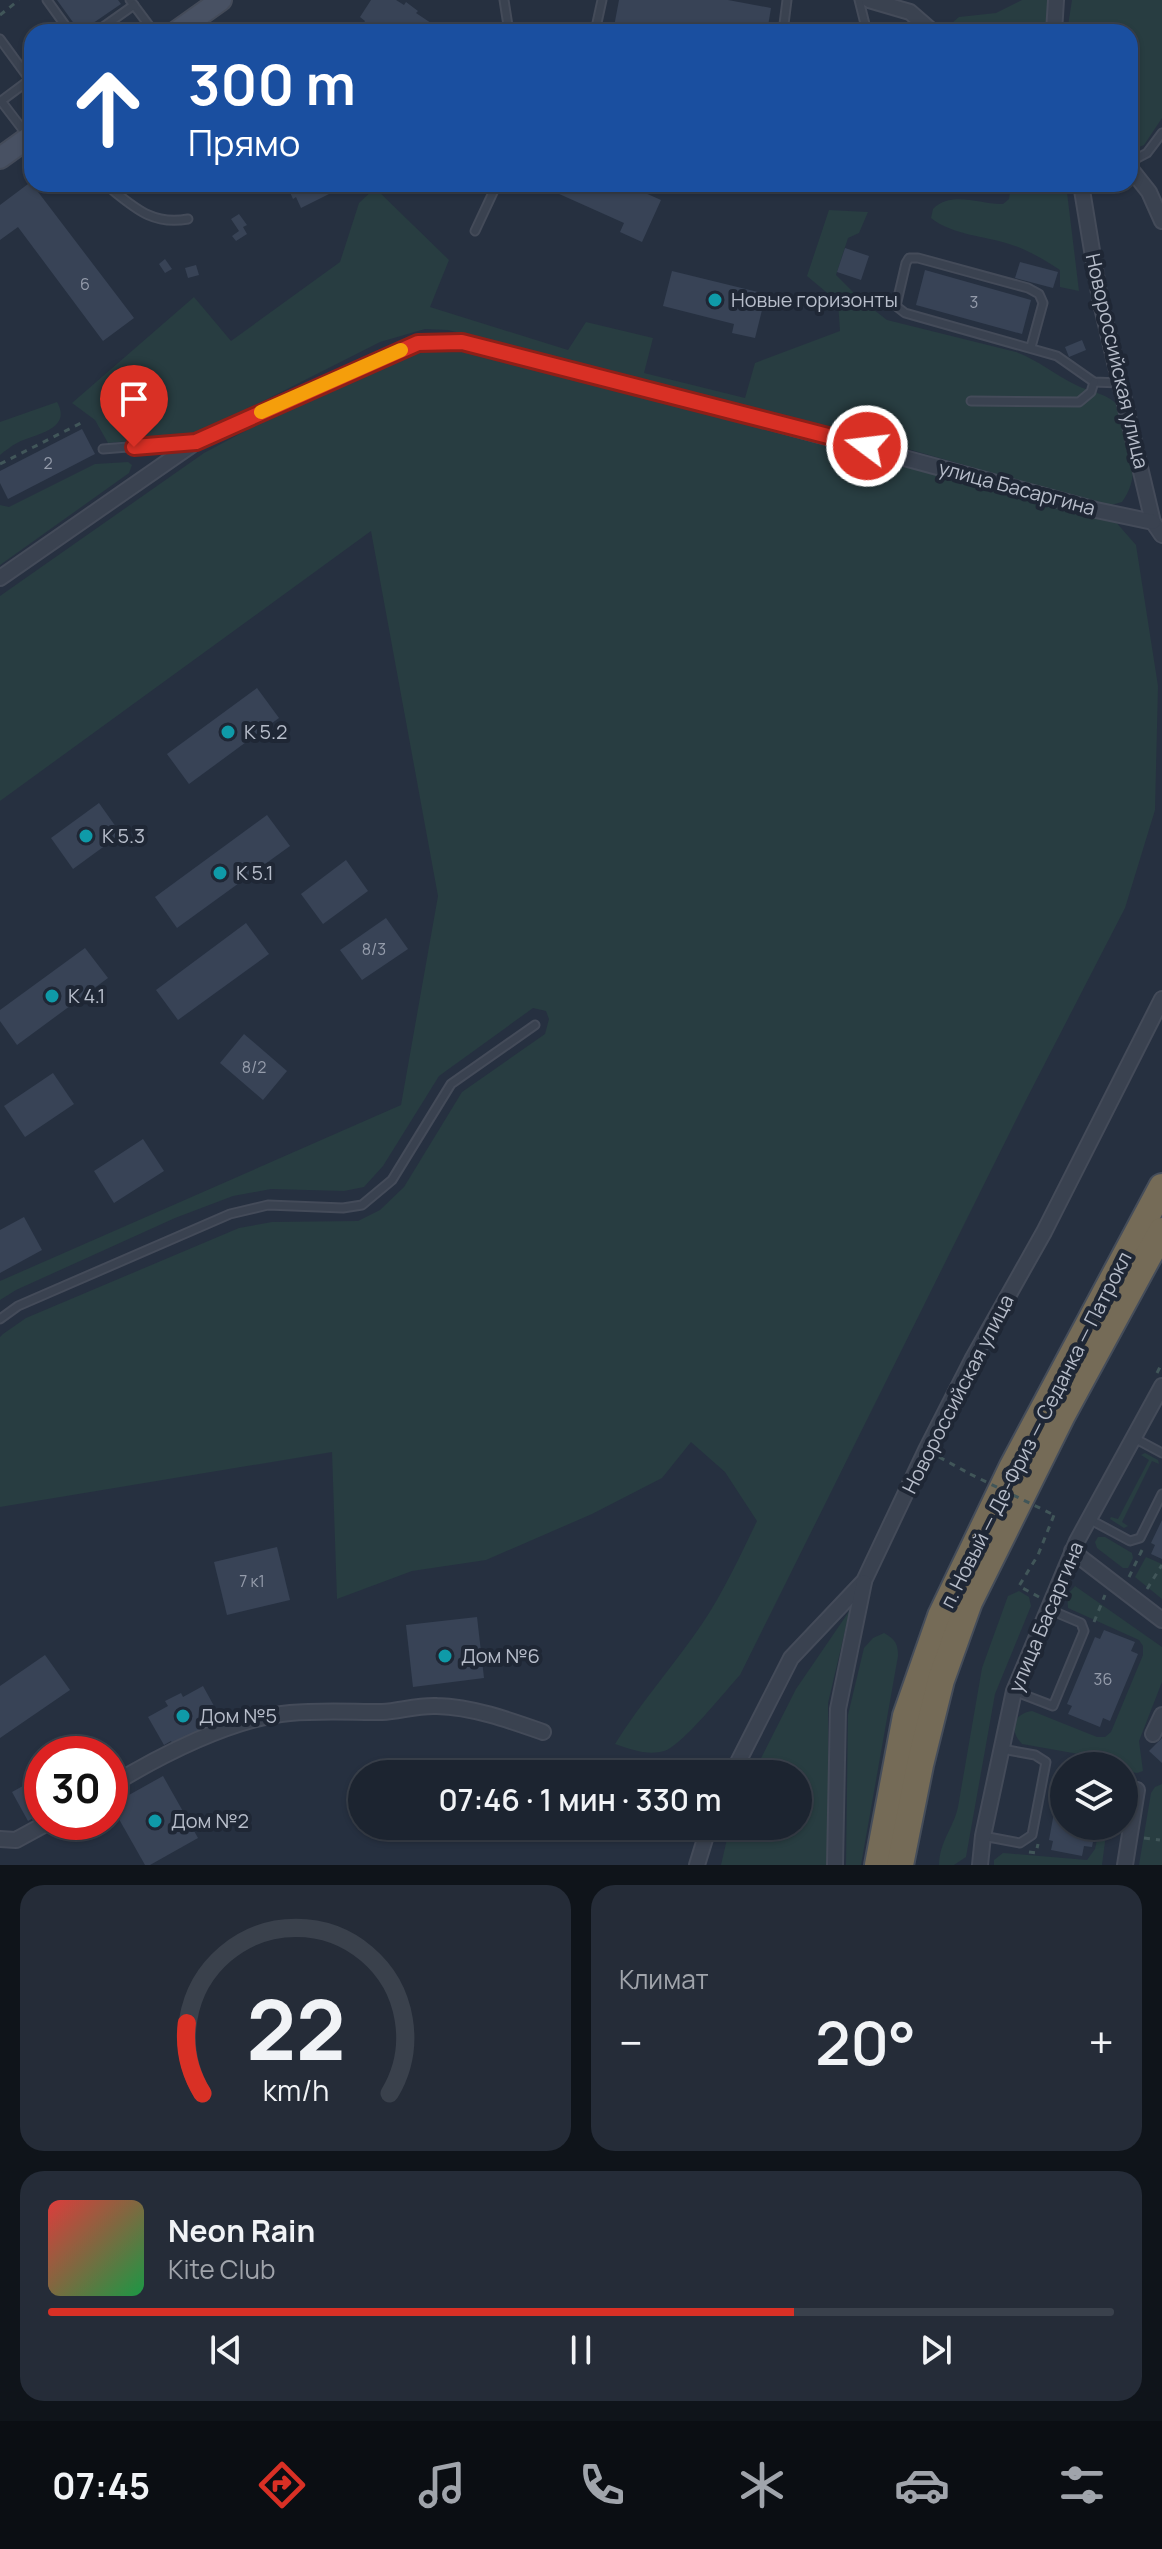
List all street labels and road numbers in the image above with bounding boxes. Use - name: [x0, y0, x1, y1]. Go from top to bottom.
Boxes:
- street label: Новороссийская улица: [1080, 251, 1155, 471]
- street label: улица Басаргина: [936, 454, 1099, 521]
- street label: п. Новый — Де-Фриз — Седанка — Патрокл: [934, 1247, 1138, 1613]
- street label: Новороссийская улица: [896, 1290, 1020, 1498]
- street label: улица Басаргина: [1002, 1537, 1089, 1696]

